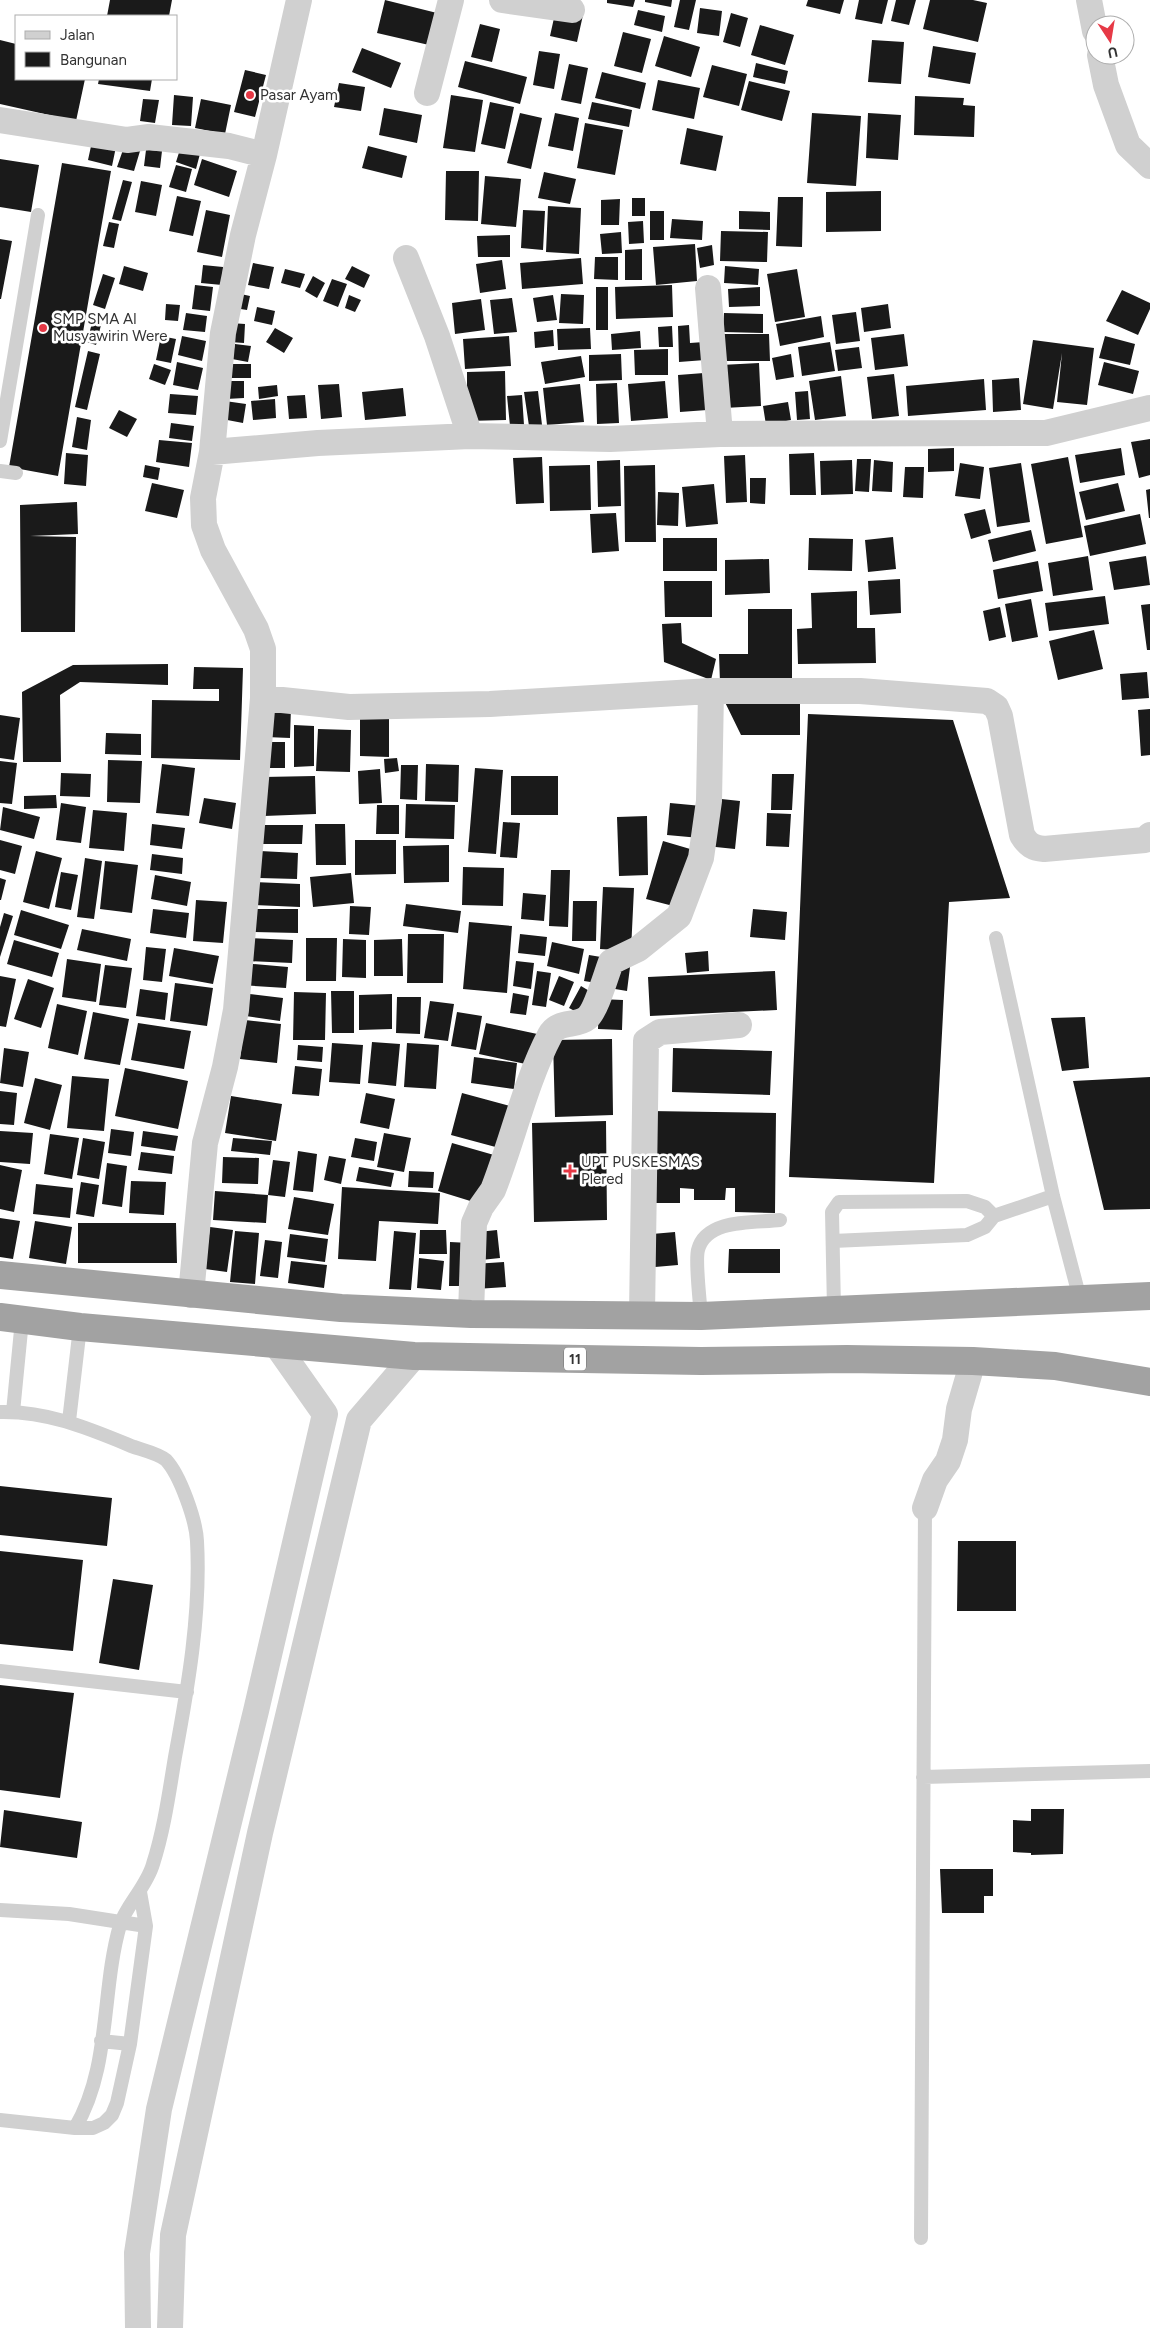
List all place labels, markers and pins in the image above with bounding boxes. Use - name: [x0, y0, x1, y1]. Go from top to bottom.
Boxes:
- place label: Pasar Ayam: [260, 86, 338, 104]
- marker: Pasar Ayam: [244, 89, 256, 101]
- place label: SMP SMA Al Musyawirin Were: [53, 310, 167, 345]
- marker: SMP SMA Al Musyawirin Were: [37, 322, 49, 334]
- place label: UPT PUSKESMAS Plered: [581, 1153, 700, 1188]
- marker: UPT PUSKESMAS Plered: [563, 1164, 577, 1178]

